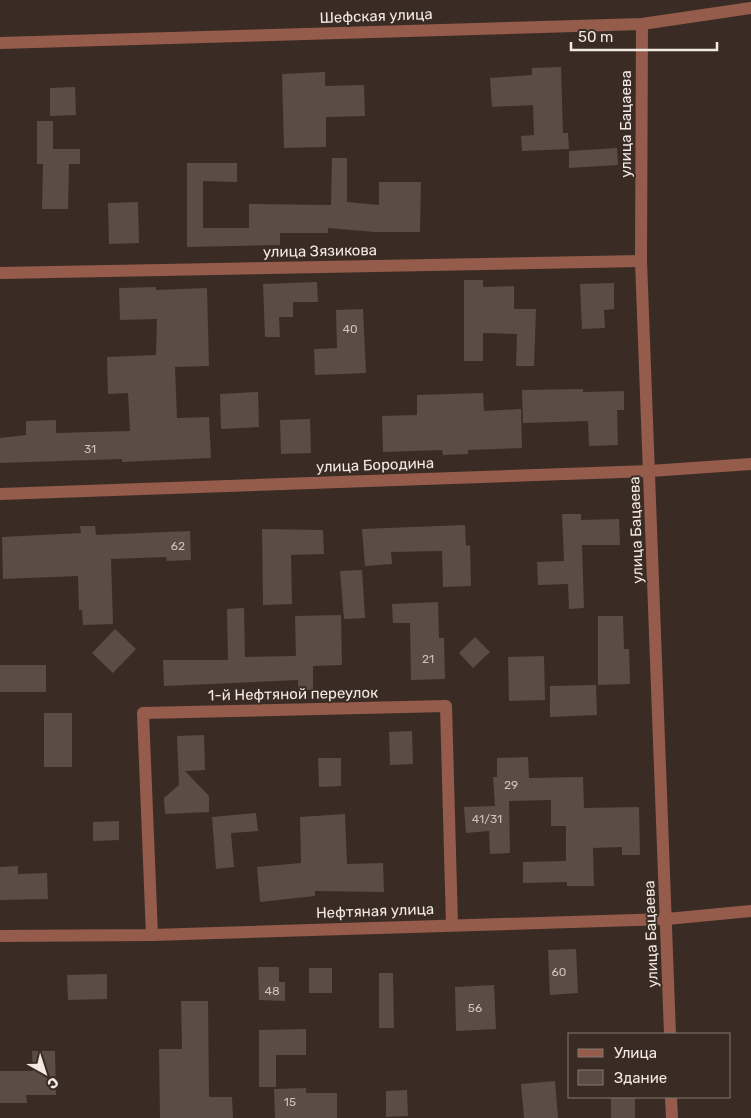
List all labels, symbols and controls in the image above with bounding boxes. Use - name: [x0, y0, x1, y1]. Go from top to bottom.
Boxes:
- street label: Шефская улица: [319, 5, 433, 27]
- scale bar: [571, 20, 717, 52]
- text: 50 m: [578, 28, 613, 46]
- street label: улица Бацаева: [617, 70, 635, 178]
- street label: улица Зязикова: [263, 241, 377, 261]
- house number: 40: [342, 322, 358, 336]
- house number: 31: [84, 442, 96, 456]
- street label: улица Бородина: [316, 454, 434, 476]
- street label: улица Бацаева: [625, 476, 647, 584]
- house number: 62: [171, 539, 185, 553]
- house number: 21: [422, 652, 434, 666]
- street label: 1-й Нефтяной переулок: [208, 684, 378, 704]
- house number: 29: [504, 778, 518, 792]
- house number: 41/31: [472, 812, 502, 826]
- street label: улица Бацаева: [640, 880, 662, 988]
- street label: Нефтяная улица: [316, 900, 434, 922]
- house number: 60: [552, 965, 566, 979]
- house number: 48: [264, 984, 280, 998]
- house number: 56: [468, 1001, 482, 1015]
- legend: [568, 1033, 731, 1098]
- text: Улица: [614, 1044, 657, 1062]
- north arrow: [20, 1048, 70, 1098]
- text: Здание: [614, 1069, 667, 1087]
- text: С: [44, 1073, 62, 1093]
- house number: 15: [284, 1095, 296, 1109]

